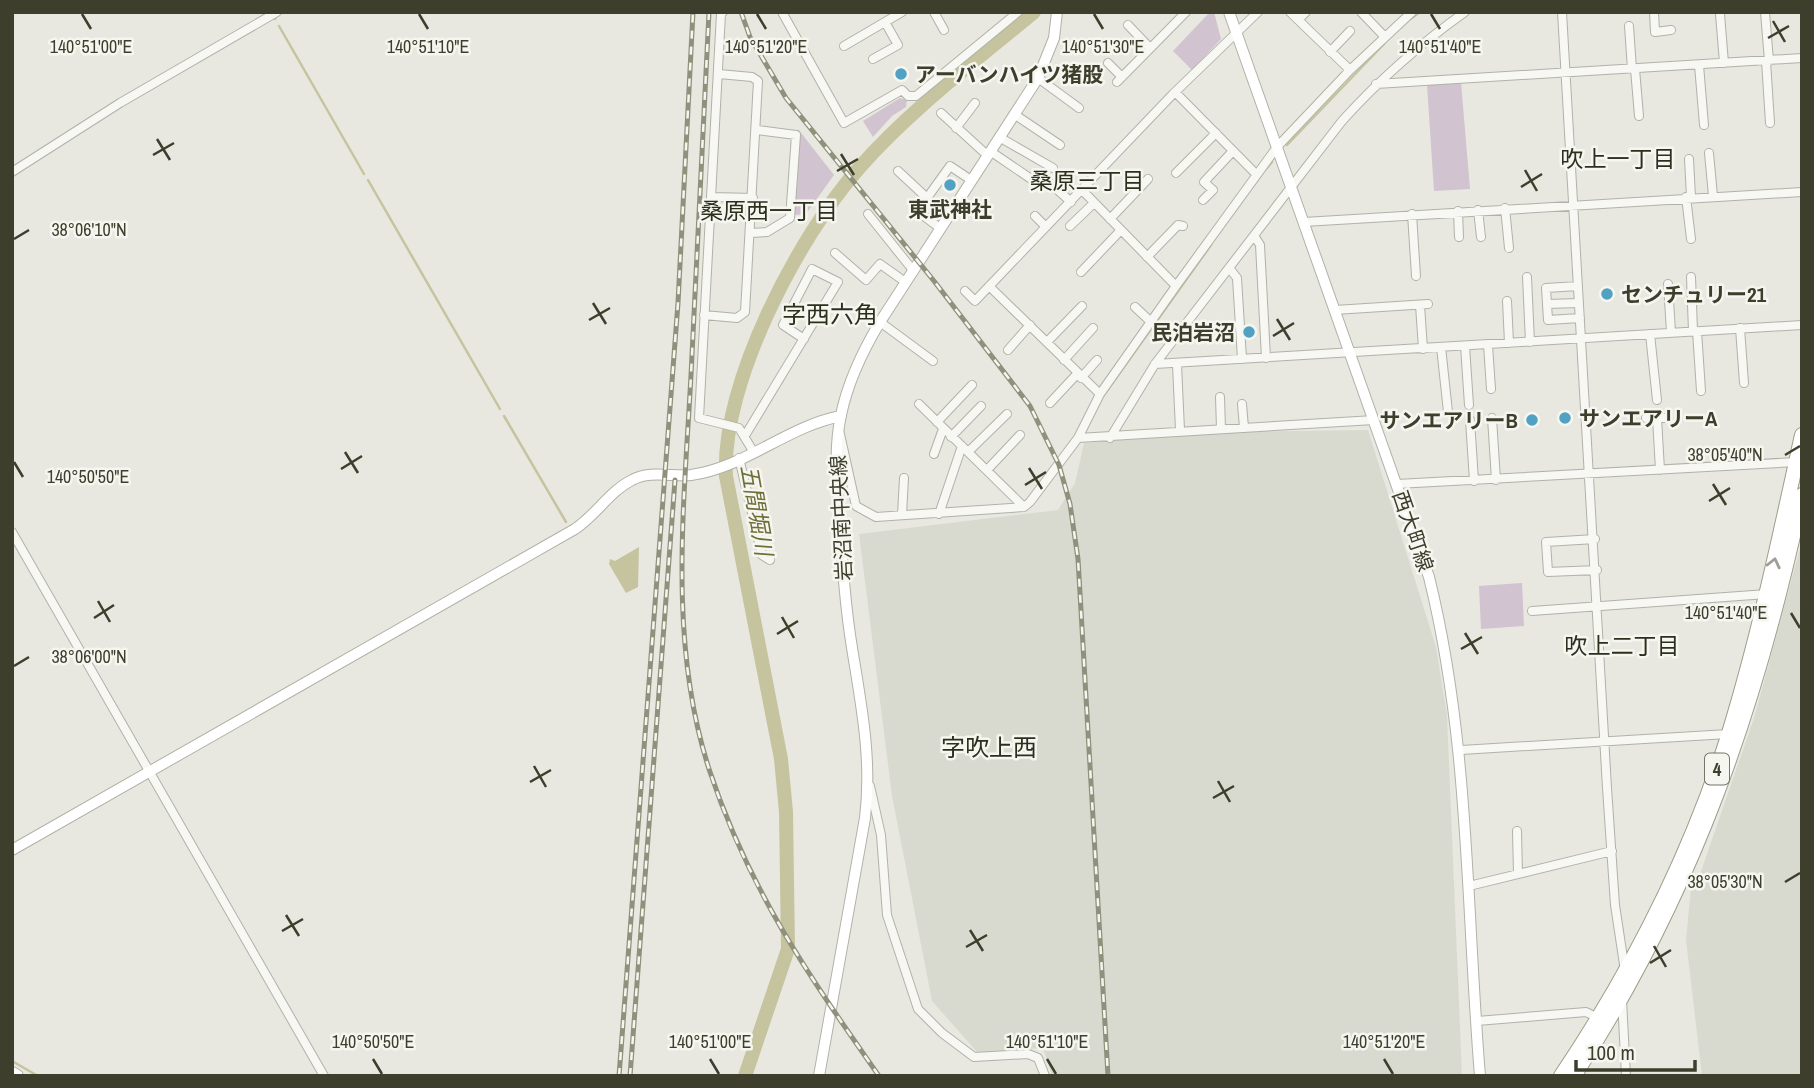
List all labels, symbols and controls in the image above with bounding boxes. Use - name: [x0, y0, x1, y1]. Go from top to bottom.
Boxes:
- text: 140°51'00"E: [50, 34, 132, 59]
- text: 140°51'10"E: [387, 34, 469, 59]
- text: 140°51'20"E: [725, 34, 807, 59]
- text: 140°51'30"E: [1062, 34, 1144, 59]
- text: 140°51'40"E: [1399, 34, 1481, 59]
- place label: アーバンハイツ猪股: [915, 60, 1103, 89]
- marker: アーバンハイツ猪股: [893, 66, 909, 82]
- district label: 吹上一丁目: [1561, 143, 1676, 174]
- district label: 桑原三丁目: [1030, 165, 1145, 196]
- marker: 東武神社: [942, 177, 958, 193]
- district label: 桑原西一丁目: [700, 195, 838, 226]
- place label: 東武神社: [908, 195, 992, 224]
- text: 38°06'10"N: [51, 217, 127, 242]
- place label: センチュリー21: [1621, 280, 1767, 309]
- marker: センチュリー21: [1599, 286, 1615, 302]
- district label: 字西六角: [782, 298, 878, 330]
- place label: 民泊岩沼: [1151, 318, 1235, 347]
- marker: 民泊岩沼: [1241, 324, 1257, 340]
- place label: サンエアリーA: [1579, 404, 1718, 433]
- place label: サンエアリーB: [1380, 406, 1518, 435]
- marker: サンエアリーA: [1557, 410, 1573, 426]
- marker: サンエアリーB: [1524, 412, 1540, 428]
- text: 38°05'40"N: [1687, 442, 1763, 467]
- street label: 岩沼南中央線: [823, 454, 859, 582]
- water label: 五間堀川: [734, 462, 781, 561]
- text: 140°50'50"E: [47, 464, 129, 489]
- street label: 西大町線: [1386, 487, 1440, 575]
- one-way arrow: [1766, 557, 1780, 569]
- text: 140°51'40"E: [1685, 600, 1767, 625]
- district label: 吹上二丁目: [1565, 630, 1680, 661]
- text: 38°06'00"N: [51, 644, 127, 669]
- district label: 字吹上西: [941, 731, 1037, 763]
- road number: 4: [1705, 754, 1729, 784]
- text: 38°05'30"N: [1687, 869, 1763, 894]
- scale bar: [1576, 1028, 1695, 1072]
- text: 140°50'50"E: [332, 1029, 414, 1054]
- text: 140°51'00"E: [669, 1029, 751, 1054]
- text: 140°51'10"E: [1006, 1029, 1088, 1054]
- text: 140°51'20"E: [1343, 1029, 1425, 1054]
- text: 100 m: [1587, 1038, 1635, 1067]

